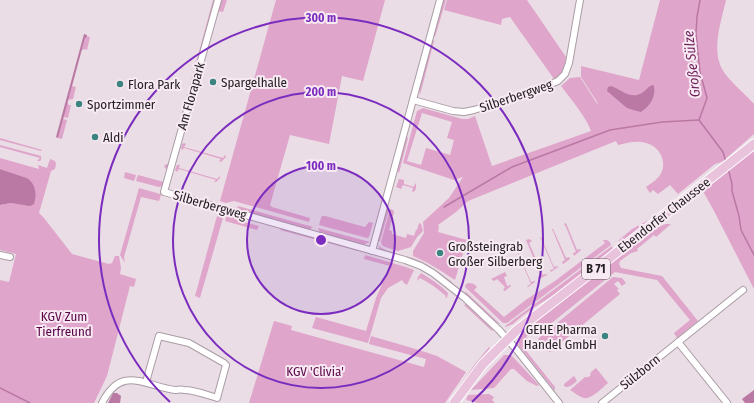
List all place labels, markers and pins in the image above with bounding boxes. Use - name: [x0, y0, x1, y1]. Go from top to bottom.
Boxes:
- place label: Spargelhalle: [221, 75, 287, 90]
- place label: Flora Park: [128, 77, 181, 92]
- marker: Spargelhalle: [208, 77, 218, 87]
- marker: Flora Park: [115, 79, 125, 89]
- place label: Sportzimmer: [87, 97, 156, 112]
- marker: Sportzimmer: [74, 99, 84, 109]
- place label: Aldi: [103, 130, 123, 145]
- marker: Aldi: [90, 132, 100, 142]
- centre of rings: [314, 233, 328, 247]
- place label: Großsteingrab Großer Silberberg: [448, 239, 543, 269]
- marker: Großsteingrab Großer Silberberg: [435, 248, 445, 258]
- place label: GEHE Pharma Handel GmbH: [524, 322, 597, 352]
- marker: GEHE Pharma Handel GmbH: [600, 331, 610, 341]

